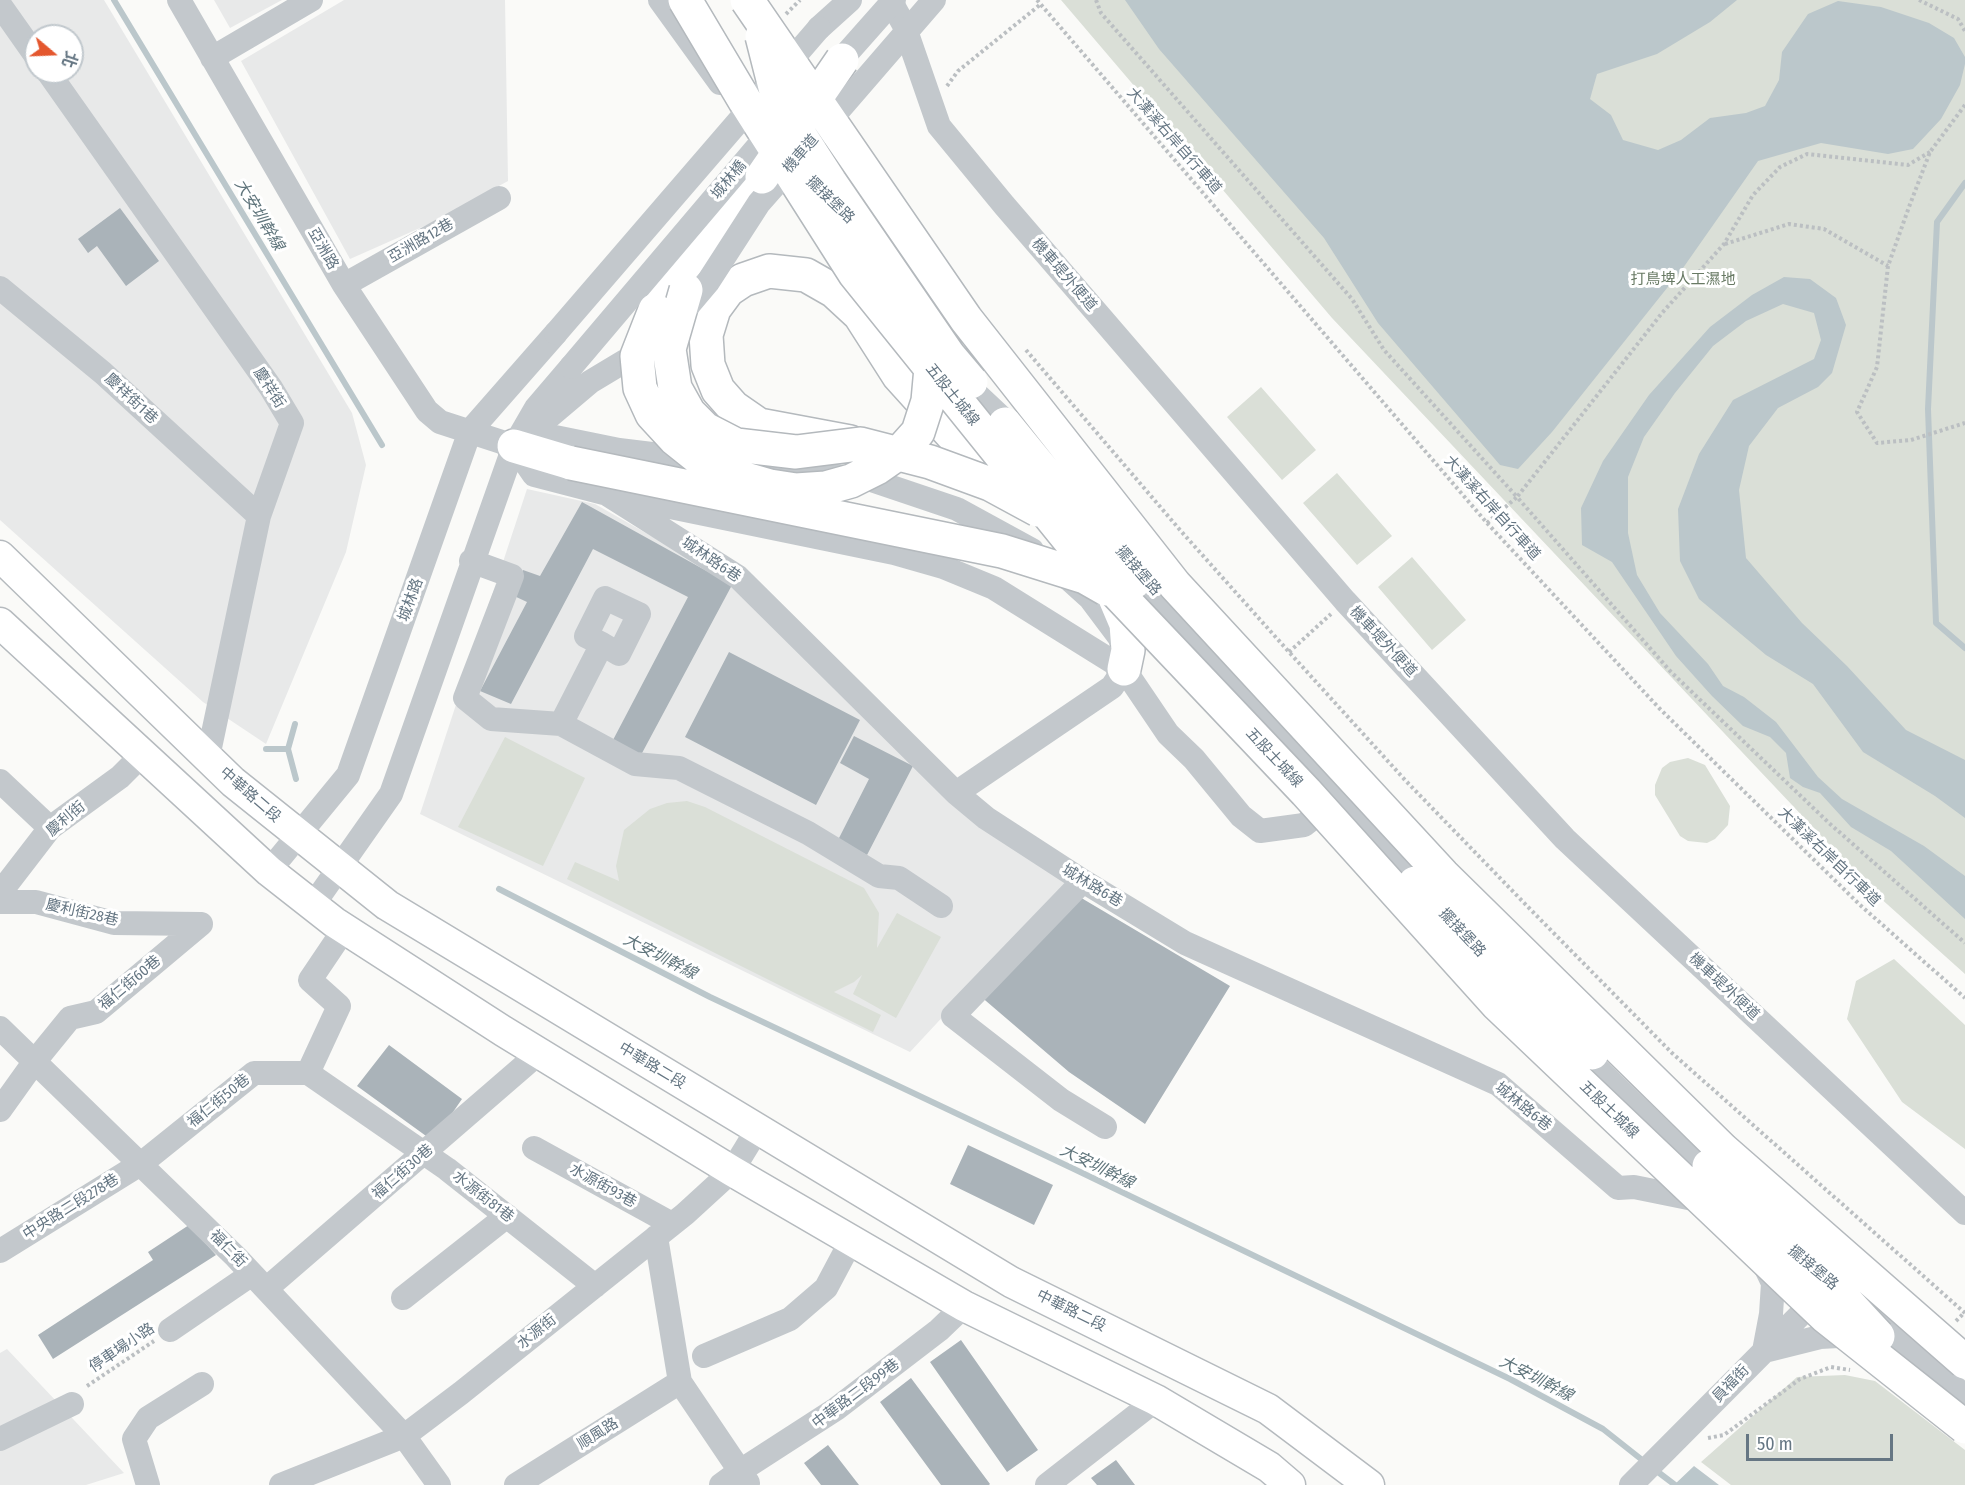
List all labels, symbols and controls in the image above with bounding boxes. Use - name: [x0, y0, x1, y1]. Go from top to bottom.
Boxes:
- north arrow: [24, 24, 84, 84]
- text: 北: [58, 49, 81, 70]
- street label: 大漢溪右岸自行車道: [1123, 84, 1225, 198]
- street label: 機車道: [779, 131, 823, 177]
- street label: 城林橋: [708, 157, 750, 203]
- street label: 擺接堡路: [802, 173, 858, 227]
- water label: 大安圳幹線: [230, 176, 288, 254]
- street label: 亞洲路12巷: [385, 215, 457, 267]
- street label: 亞洲路: [304, 225, 342, 273]
- street label: 機車堤外便道: [1028, 235, 1100, 315]
- park label: 打鳥埤人工濕地: [1631, 271, 1735, 289]
- street label: 五股土城線: [921, 360, 983, 430]
- street label: 慶祥街: [249, 364, 289, 412]
- street label: 慶祥街1巷: [101, 370, 161, 428]
- street label: 大漢溪右岸自行車道: [1440, 452, 1544, 564]
- street label: 城林路6巷: [678, 534, 744, 586]
- street label: 擺接堡路: [1112, 542, 1164, 600]
- street label: 城林路: [395, 576, 427, 624]
- street label: 機車堤外便道: [1346, 603, 1420, 681]
- street label: 五股土城線: [1242, 724, 1306, 792]
- street label: 中華路二段: [216, 764, 284, 826]
- street label: 慶利街: [43, 798, 89, 840]
- street label: 大漢溪右岸自行車道: [1774, 804, 1884, 910]
- street label: 城林路6巷: [1058, 861, 1126, 911]
- street label: 慶利街28巷: [44, 896, 120, 930]
- street label: 擺接堡路: [1435, 905, 1489, 961]
- water label: 大安圳幹線: [620, 930, 700, 984]
- street label: 機車堤外便道: [1685, 950, 1763, 1024]
- street label: 福仁街60巷: [95, 952, 165, 1014]
- street label: 中華路二段: [615, 1039, 689, 1093]
- street label: 福仁街50巷: [184, 1071, 254, 1131]
- street label: 五股土城線: [1576, 1077, 1642, 1143]
- street label: 城林路6巷: [1491, 1079, 1555, 1135]
- street label: 福仁街30巷: [369, 1141, 437, 1203]
- water label: 大安圳幹線: [1057, 1141, 1137, 1193]
- street label: 水源街93巷: [566, 1160, 640, 1212]
- street label: 水源街81巷: [449, 1167, 517, 1227]
- street label: 中央路二段278巷: [20, 1170, 122, 1244]
- street label: 福仁街: [206, 1227, 250, 1271]
- street label: 擺接堡路: [1784, 1242, 1842, 1294]
- street label: 中華路二段: [1033, 1286, 1109, 1336]
- street label: 水源街: [514, 1311, 560, 1353]
- street label: 停車場小路: [86, 1320, 158, 1376]
- water label: 大安圳幹線: [1496, 1352, 1576, 1406]
- street label: 中華路二段99巷: [809, 1355, 903, 1433]
- street label: 員福街: [1709, 1362, 1753, 1406]
- street label: 順風路: [574, 1414, 622, 1454]
- scale bar: [1749, 1422, 1896, 1460]
- text: 50 m: [1757, 1433, 1793, 1455]

